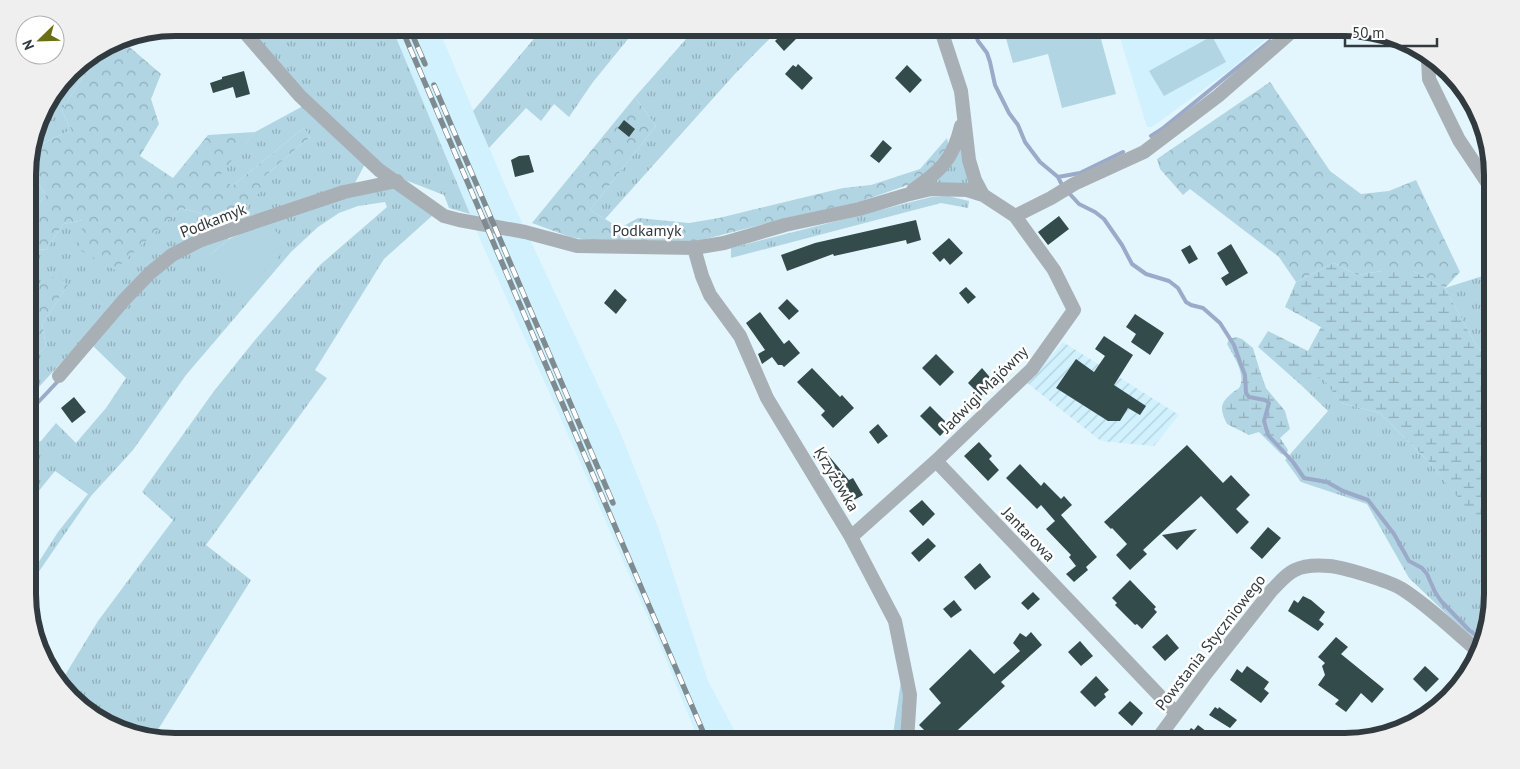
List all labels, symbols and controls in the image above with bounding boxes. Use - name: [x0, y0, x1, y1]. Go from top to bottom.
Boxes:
- north arrow: [15, 15, 65, 65]
- scale bar: [1345, 15, 1438, 47]
- text: 50 m: [1352, 23, 1385, 42]
- text: N: [18, 37, 38, 53]
- street label: Podkamyk: [177, 198, 249, 242]
- street label: Podkamyk: [612, 220, 682, 240]
- street label: Jadwigi Majówny: [935, 341, 1032, 438]
- street label: Krzyżówka: [810, 443, 864, 515]
- street label: Jantarowa: [997, 502, 1060, 565]
- street label: Powstania Styczniowego: [1151, 570, 1269, 714]

